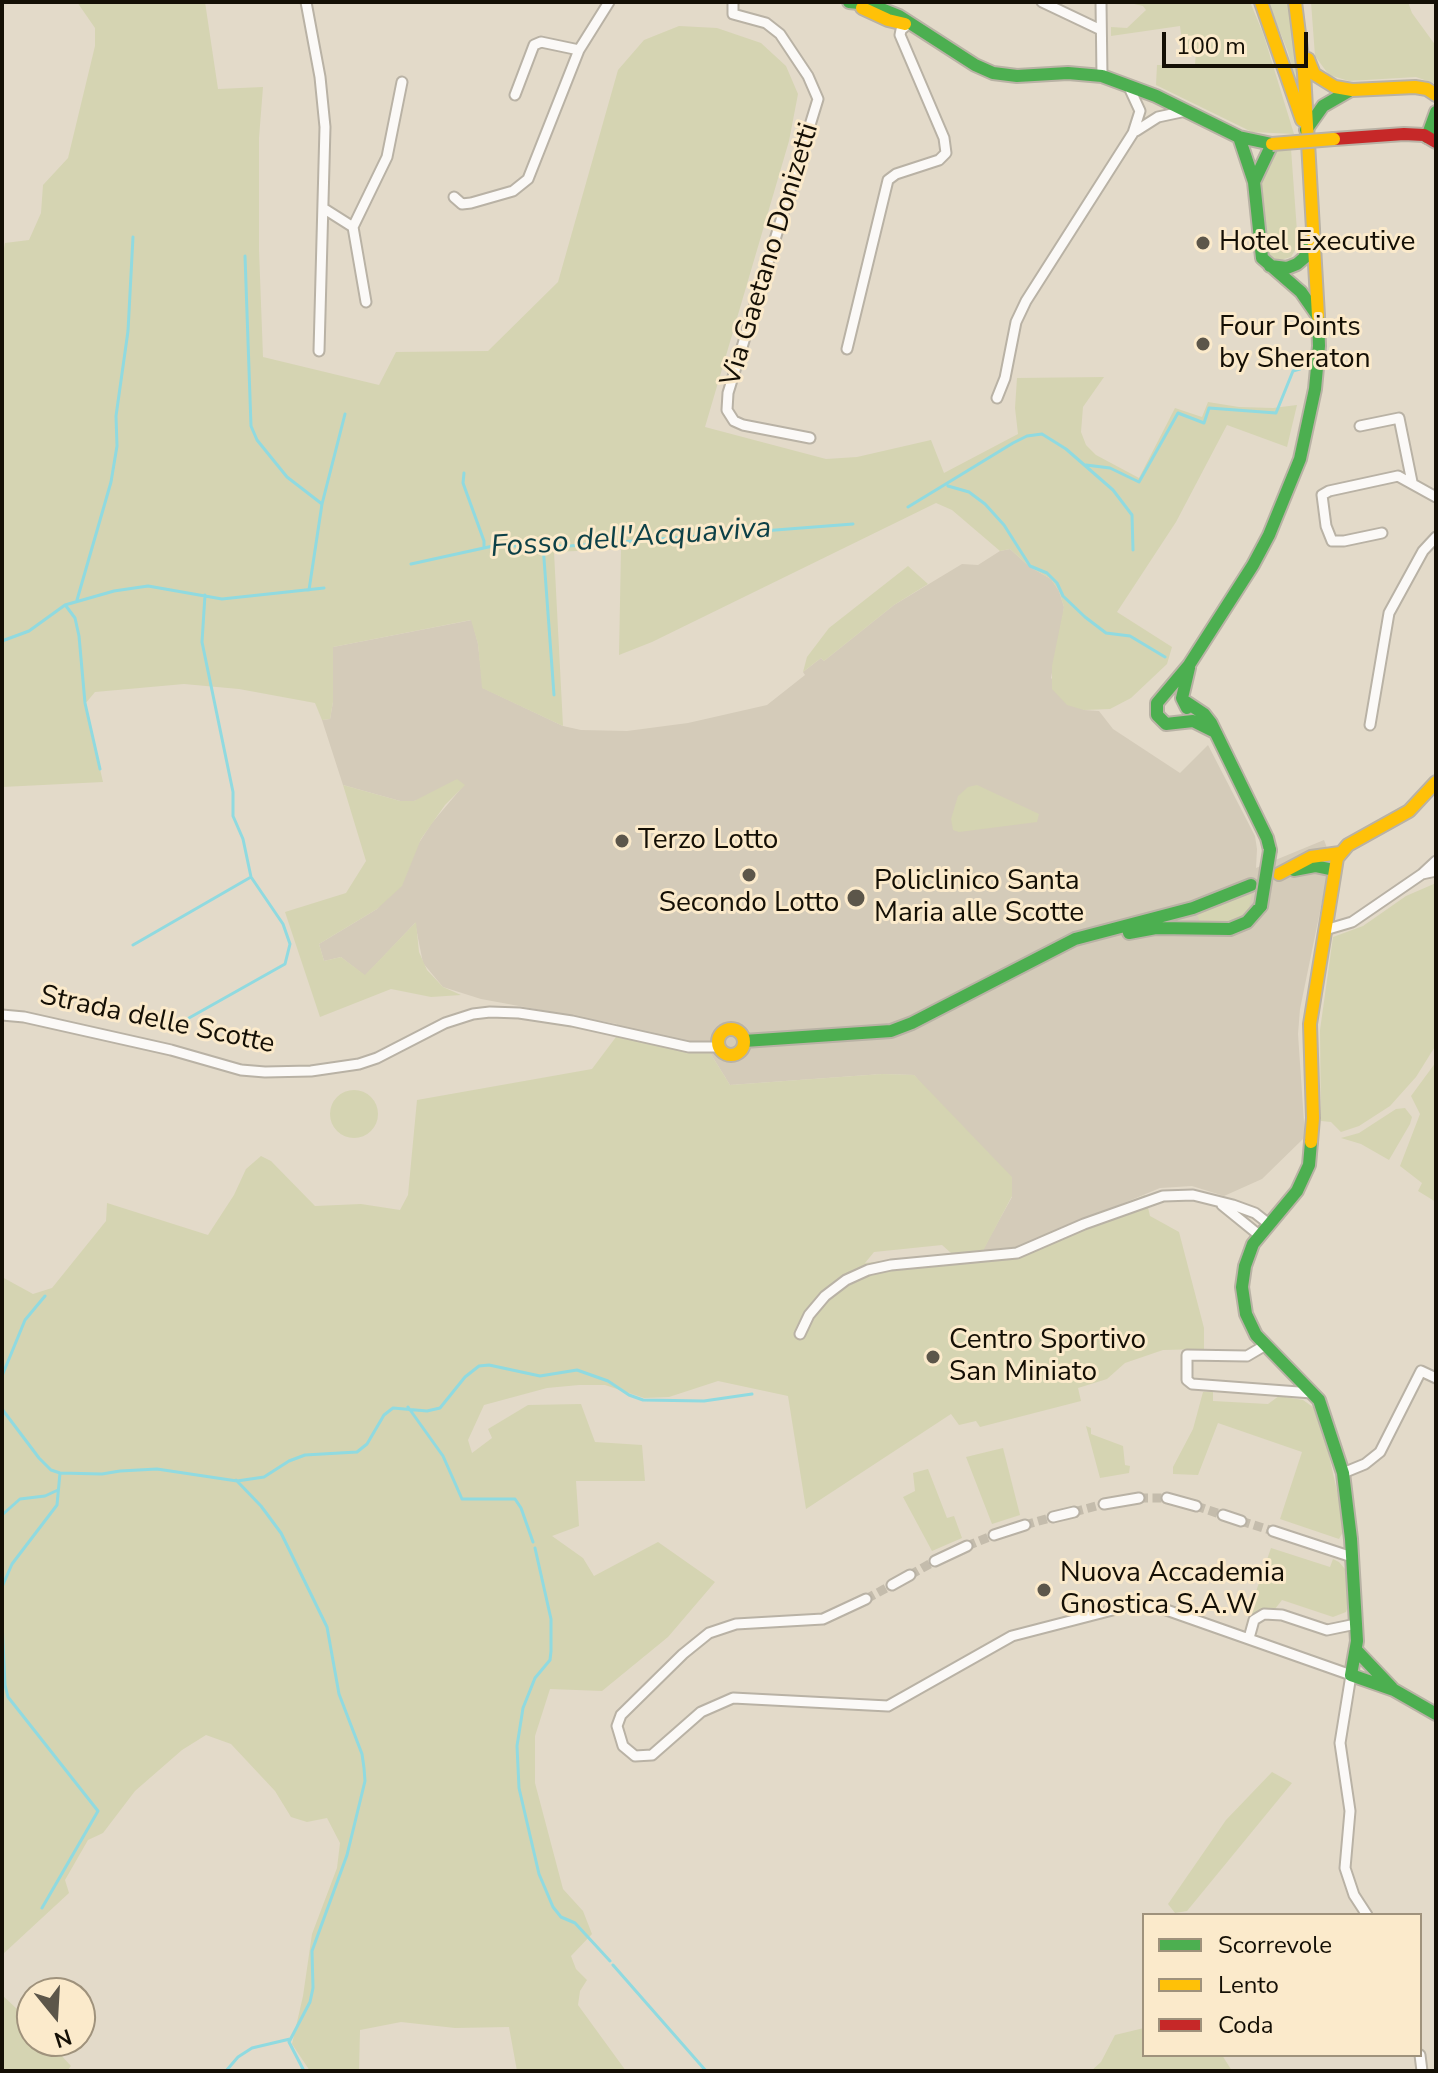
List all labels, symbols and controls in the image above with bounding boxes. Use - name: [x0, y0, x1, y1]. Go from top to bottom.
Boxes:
- scale bar: [1166, 16, 1312, 66]
- text: 100 m: [1176, 30, 1246, 62]
- street label: Via Gaetano Donizetti: [715, 119, 827, 391]
- place label: Hotel Executive: [1219, 226, 1415, 260]
- marker: Hotel Executive: [1194, 234, 1212, 252]
- place label: Four Points by Sheraton: [1219, 311, 1371, 377]
- marker: Four Points by Sheraton: [1194, 335, 1212, 353]
- water label: Fosso dell'Acquaviva: [489, 511, 773, 567]
- place label: Terzo Lotto: [638, 824, 778, 858]
- marker: Terzo Lotto: [613, 832, 631, 850]
- place label: Policlinico Santa Maria alle Scotte: [874, 865, 1084, 931]
- marker: Secondo Lotto: [740, 866, 758, 884]
- place label: Secondo Lotto: [659, 887, 839, 921]
- marker: Policlinico Santa Maria alle Scotte: [845, 887, 867, 909]
- street label: Strada delle Scotte: [37, 980, 277, 1062]
- place label: Centro Sportivo San Miniato: [949, 1324, 1146, 1390]
- marker: Centro Sportivo San Miniato: [924, 1348, 942, 1366]
- place label: Nuova Accademia Gnostica S.A.W: [1060, 1557, 1285, 1623]
- marker: Nuova Accademia Gnostica S.A.W: [1035, 1581, 1053, 1599]
- legend: [1142, 1913, 1422, 2057]
- text: Scorrevole: [1218, 1929, 1332, 1961]
- text: Lento: [1218, 1969, 1279, 2001]
- north arrow: [16, 1977, 96, 2057]
- text: Coda: [1218, 2009, 1273, 2041]
- text: N: [50, 2021, 75, 2055]

